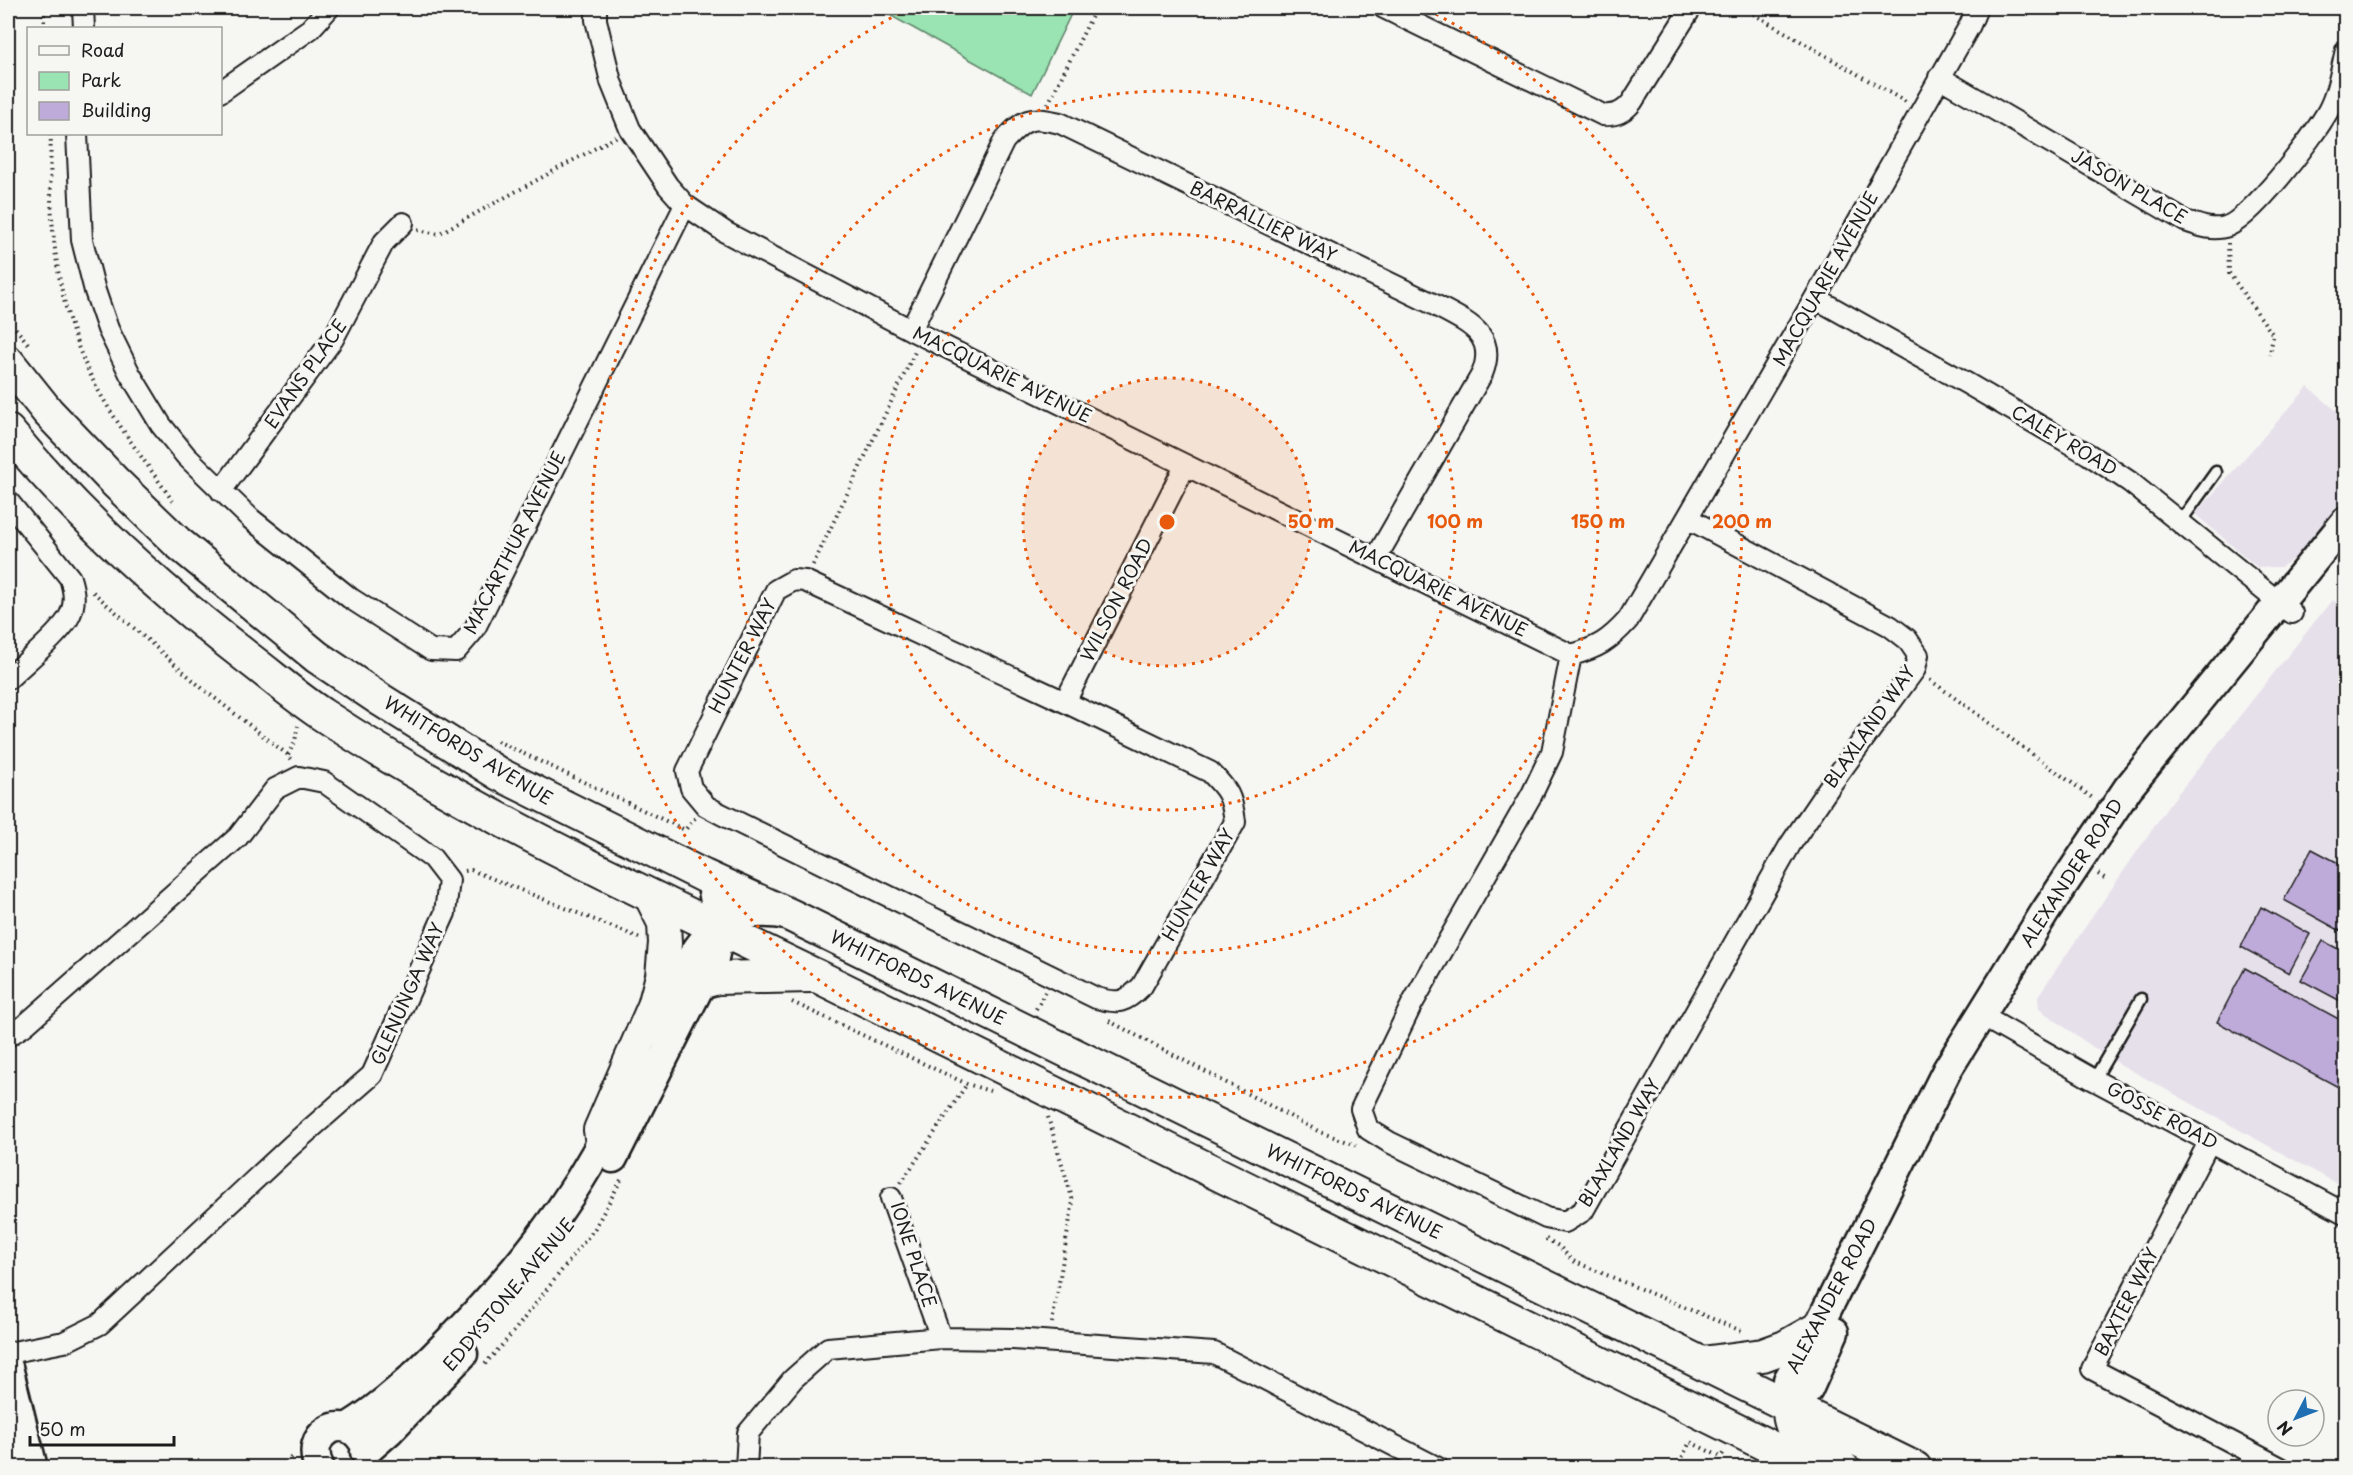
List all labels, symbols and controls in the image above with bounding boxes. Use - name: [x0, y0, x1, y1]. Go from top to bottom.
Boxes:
- legend: [27, 27, 222, 135]
- text: Road: [81, 36, 125, 63]
- text: Park: [81, 66, 121, 93]
- text: Building: [81, 96, 151, 123]
- street label: JASON PLACE: [2067, 142, 2193, 230]
- street label: BARRALLIER WAY: [1186, 173, 1342, 268]
- street label: MACQUARIE AVENUE: [1765, 186, 1884, 371]
- street label: EVANS PLACE: [257, 313, 353, 433]
- street label: MACQUARIE AVENUE: [909, 319, 1097, 429]
- street label: CALEY ROAD: [2007, 397, 2123, 482]
- street label: MACARTHUR AVENUE: [456, 446, 572, 639]
- text: 50 m: [1288, 507, 1334, 534]
- text: 100 m: [1427, 507, 1483, 534]
- text: 150 m: [1571, 507, 1625, 534]
- text: 200 m: [1712, 507, 1772, 534]
- centre of rings: [1157, 512, 1177, 532]
- street label: WILSON ROAD: [1073, 533, 1158, 666]
- street label: MACQUARIE AVENUE: [1345, 533, 1533, 643]
- street label: HUNTER WAY: [701, 593, 782, 717]
- street label: BLAXLAND WAY: [1816, 659, 1921, 793]
- street label: WHITFORDS AVENUE: [379, 689, 558, 811]
- street label: ALEXANDER ROAD: [2013, 793, 2129, 952]
- street label: HUNTER WAY: [1155, 823, 1241, 945]
- street label: GLENUNGA WAY: [363, 917, 450, 1069]
- street label: WHITFORDS AVENUE: [826, 922, 1011, 1031]
- street label: BLAXLAND WAY: [1571, 1073, 1667, 1212]
- street label: GOSSE ROAD: [2102, 1074, 2223, 1155]
- street label: WHITFORDS AVENUE: [1262, 1136, 1447, 1245]
- street label: IONE PLACE: [885, 1198, 944, 1311]
- street label: EDDYSTONE AVENUE: [436, 1212, 580, 1376]
- street label: ALEXANDER ROAD: [1778, 1213, 1883, 1378]
- street label: BAXTER WAY: [2087, 1242, 2165, 1360]
- north arrow: [2266, 1388, 2326, 1448]
- scale bar: [30, 1409, 174, 1447]
- text: 50 m: [39, 1415, 86, 1442]
- text: N: [2271, 1416, 2297, 1441]

